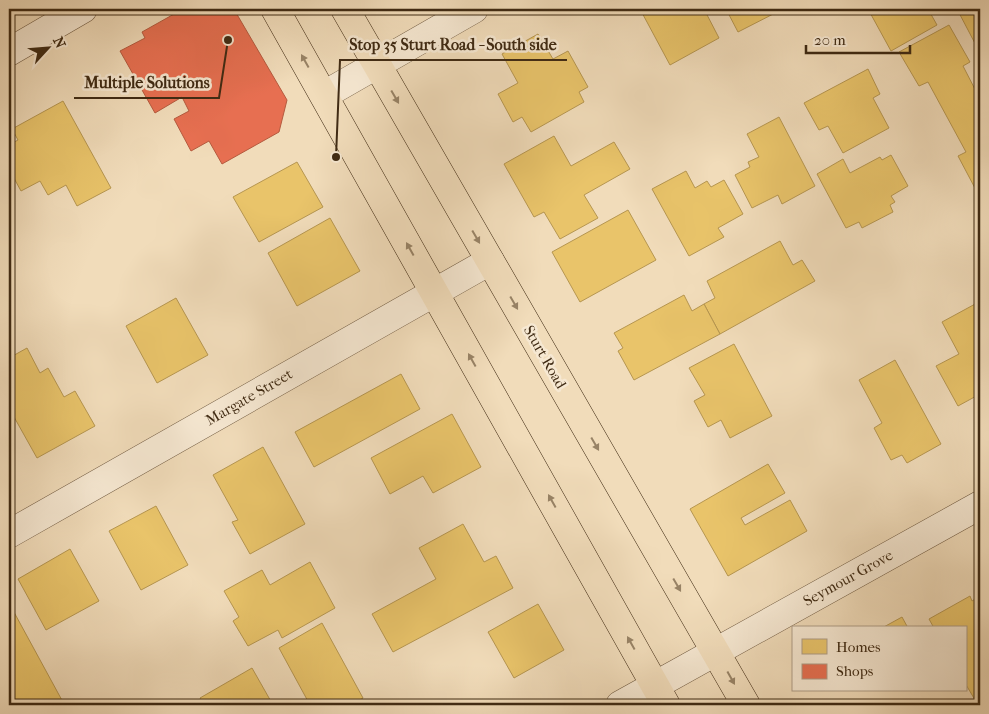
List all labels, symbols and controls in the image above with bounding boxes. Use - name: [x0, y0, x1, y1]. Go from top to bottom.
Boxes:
- north arrow: [22, 22, 72, 72]
- scale bar: [806, 22, 910, 54]
- callout: Stop 35 Sturt Road - South side: [340, 29, 567, 60]
- text: 20 m: [814, 31, 846, 49]
- text: N: [49, 34, 69, 51]
- text: Stop 35 Sturt Road - South side: [349, 35, 557, 55]
- one-way arrow: [301, 54, 309, 69]
- callout: Multiple Solutions: [74, 67, 219, 98]
- text: Multiple Solutions: [83, 73, 210, 93]
- one-way arrow: [391, 89, 399, 104]
- one-way arrow: [472, 230, 480, 245]
- one-way arrow: [406, 242, 414, 256]
- one-way arrow: [510, 296, 518, 311]
- street label: Sturt Road: [520, 322, 571, 393]
- one-way arrow: [468, 352, 476, 367]
- street label: Margate Street: [202, 365, 296, 429]
- one-way arrow: [591, 437, 600, 451]
- one-way arrow: [547, 495, 556, 508]
- street label: Seymour Grove: [800, 546, 896, 610]
- one-way arrow: [672, 578, 681, 591]
- legend: [792, 626, 966, 692]
- one-way arrow: [627, 636, 636, 649]
- text: Homes: [836, 638, 881, 656]
- text: Shops: [836, 662, 874, 680]
- one-way arrow: [726, 672, 735, 685]

